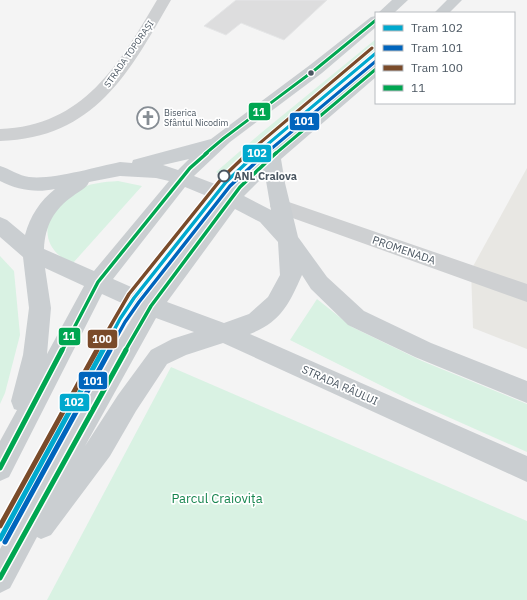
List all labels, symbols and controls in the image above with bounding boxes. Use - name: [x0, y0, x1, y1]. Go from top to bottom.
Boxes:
- legend: [375, 12, 515, 104]
- street label: STRADA TOPORAȘI: [101, 18, 156, 89]
- text: Tram 102: [411, 20, 463, 35]
- text: Tram 101: [411, 40, 463, 55]
- text: Tram 100: [411, 60, 463, 75]
- unlabelled marker: [306, 68, 316, 78]
- text: 11: [411, 80, 425, 95]
- line badge: 11: [248, 102, 271, 121]
- church icon: Biserica Sfântul Nicodim: [135, 105, 161, 131]
- text: 11: [252, 105, 266, 119]
- place label: Biserica Sfântul Nicodim: [164, 107, 229, 128]
- line badge: 101: [289, 112, 320, 131]
- text: 101: [294, 114, 314, 128]
- line badge: 102: [242, 144, 272, 163]
- text: 102: [247, 146, 267, 160]
- marker: ANL Craiova: [217, 169, 231, 183]
- place label: ANL Craiova: [234, 169, 297, 183]
- street label: PROMENADA: [371, 233, 437, 267]
- line badge: 11: [58, 327, 81, 346]
- text: 11: [62, 329, 76, 343]
- line badge: 100: [87, 329, 118, 349]
- text: 100: [92, 332, 112, 346]
- street label: STRADA RÂULUI: [300, 362, 380, 408]
- line badge: 101: [78, 371, 108, 390]
- text: 101: [83, 374, 103, 388]
- line badge: 102: [59, 393, 90, 412]
- text: 102: [64, 395, 84, 409]
- park label: Parcul Craiovița: [171, 490, 263, 507]

